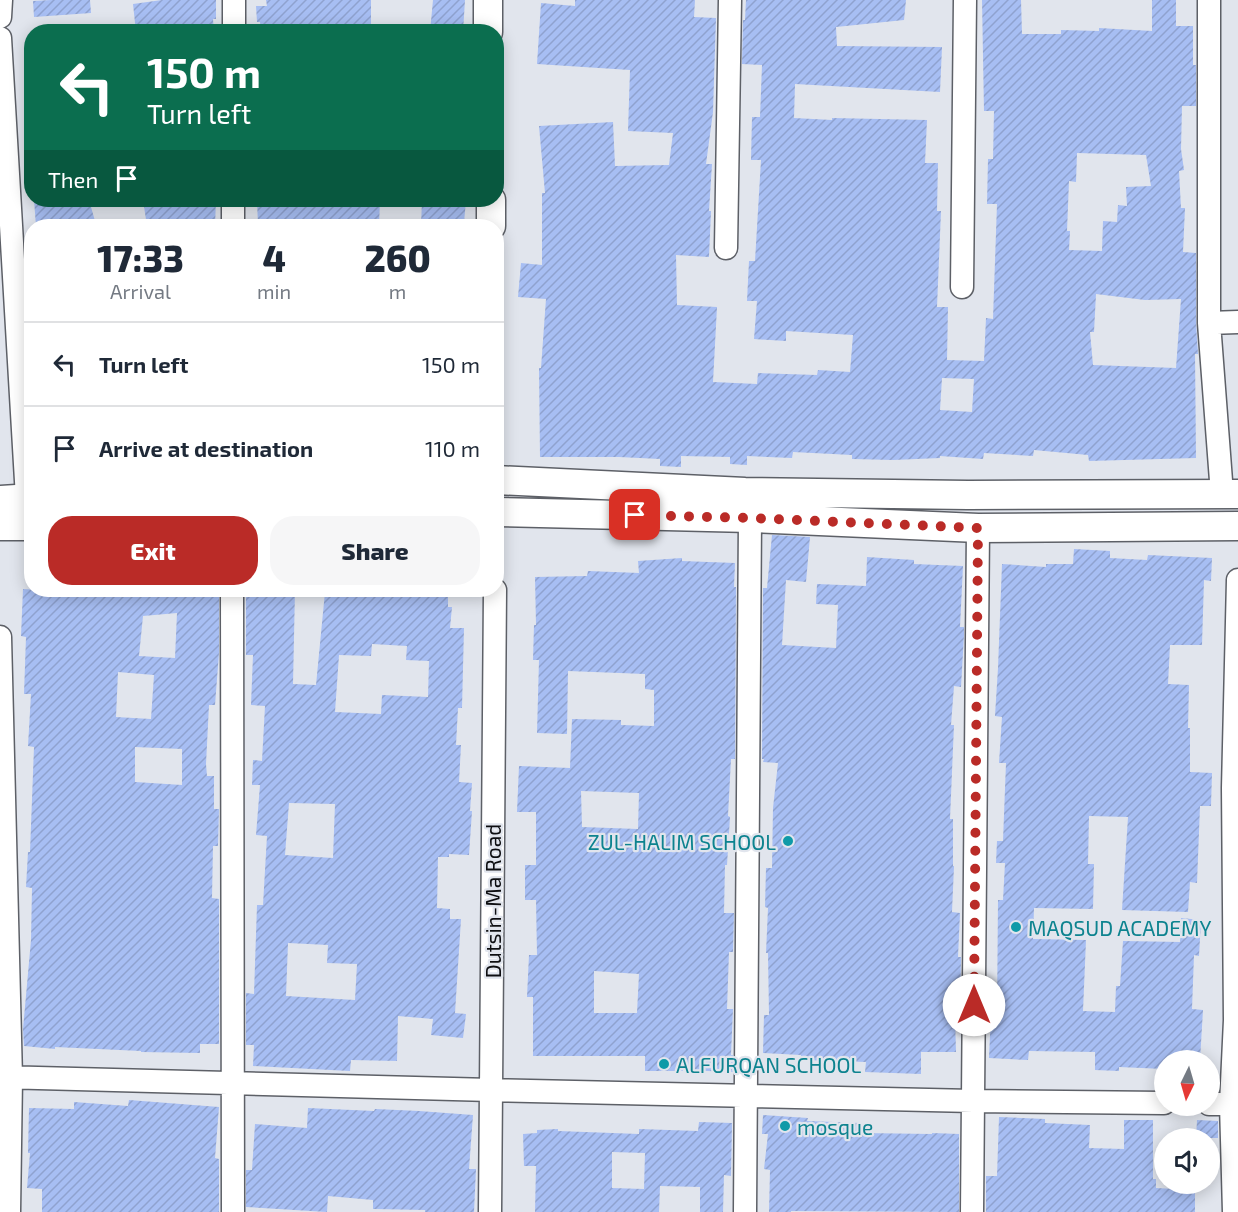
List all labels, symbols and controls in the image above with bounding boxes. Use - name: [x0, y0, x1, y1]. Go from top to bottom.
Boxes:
- text: 150 m: [147, 46, 261, 96]
- icon: left: [48, 48, 126, 126]
- text: Turn left: [147, 97, 251, 129]
- icon: arrive: [110, 162, 143, 195]
- text: Then: [48, 166, 98, 192]
- text: 17:33: [97, 236, 184, 279]
- text: 4: [262, 236, 286, 279]
- text: 260: [365, 236, 431, 279]
- text: Arrival: [110, 279, 171, 303]
- text: min: [257, 279, 291, 303]
- text: m: [389, 279, 406, 303]
- icon: left: [48, 348, 81, 381]
- text: Turn left: [99, 351, 188, 377]
- text: 150 m: [422, 351, 480, 377]
- icon: arrive: [48, 432, 81, 465]
- text: Arrive at destination: [99, 435, 313, 461]
- text: 110 m: [425, 435, 480, 461]
- pin: [609, 489, 660, 540]
- icon: arrive: [618, 498, 651, 531]
- button: Exit: [48, 516, 258, 585]
- button: Share: [270, 516, 480, 585]
- street label: Dutsin-Ma Road: [480, 824, 505, 978]
- place label: ZUL-HALIM SCHOOL: [588, 829, 776, 854]
- marker: ZUL-HALIM SCHOOL: [781, 834, 795, 848]
- place label: MAQSUD ACADEMY: [1028, 915, 1211, 941]
- marker: MAQSUD ACADEMY: [1009, 920, 1023, 934]
- position arrow: [942, 973, 1006, 1037]
- north arrow: [1154, 1050, 1220, 1116]
- map controls: [1154, 1050, 1220, 1194]
- place label: ALFURQAN SCHOOL: [676, 1052, 861, 1078]
- marker: ALFURQAN SCHOOL: [657, 1057, 671, 1071]
- place label: mosque: [797, 1114, 873, 1139]
- marker: mosque: [778, 1119, 792, 1133]
- button: sound: [1154, 1128, 1220, 1194]

